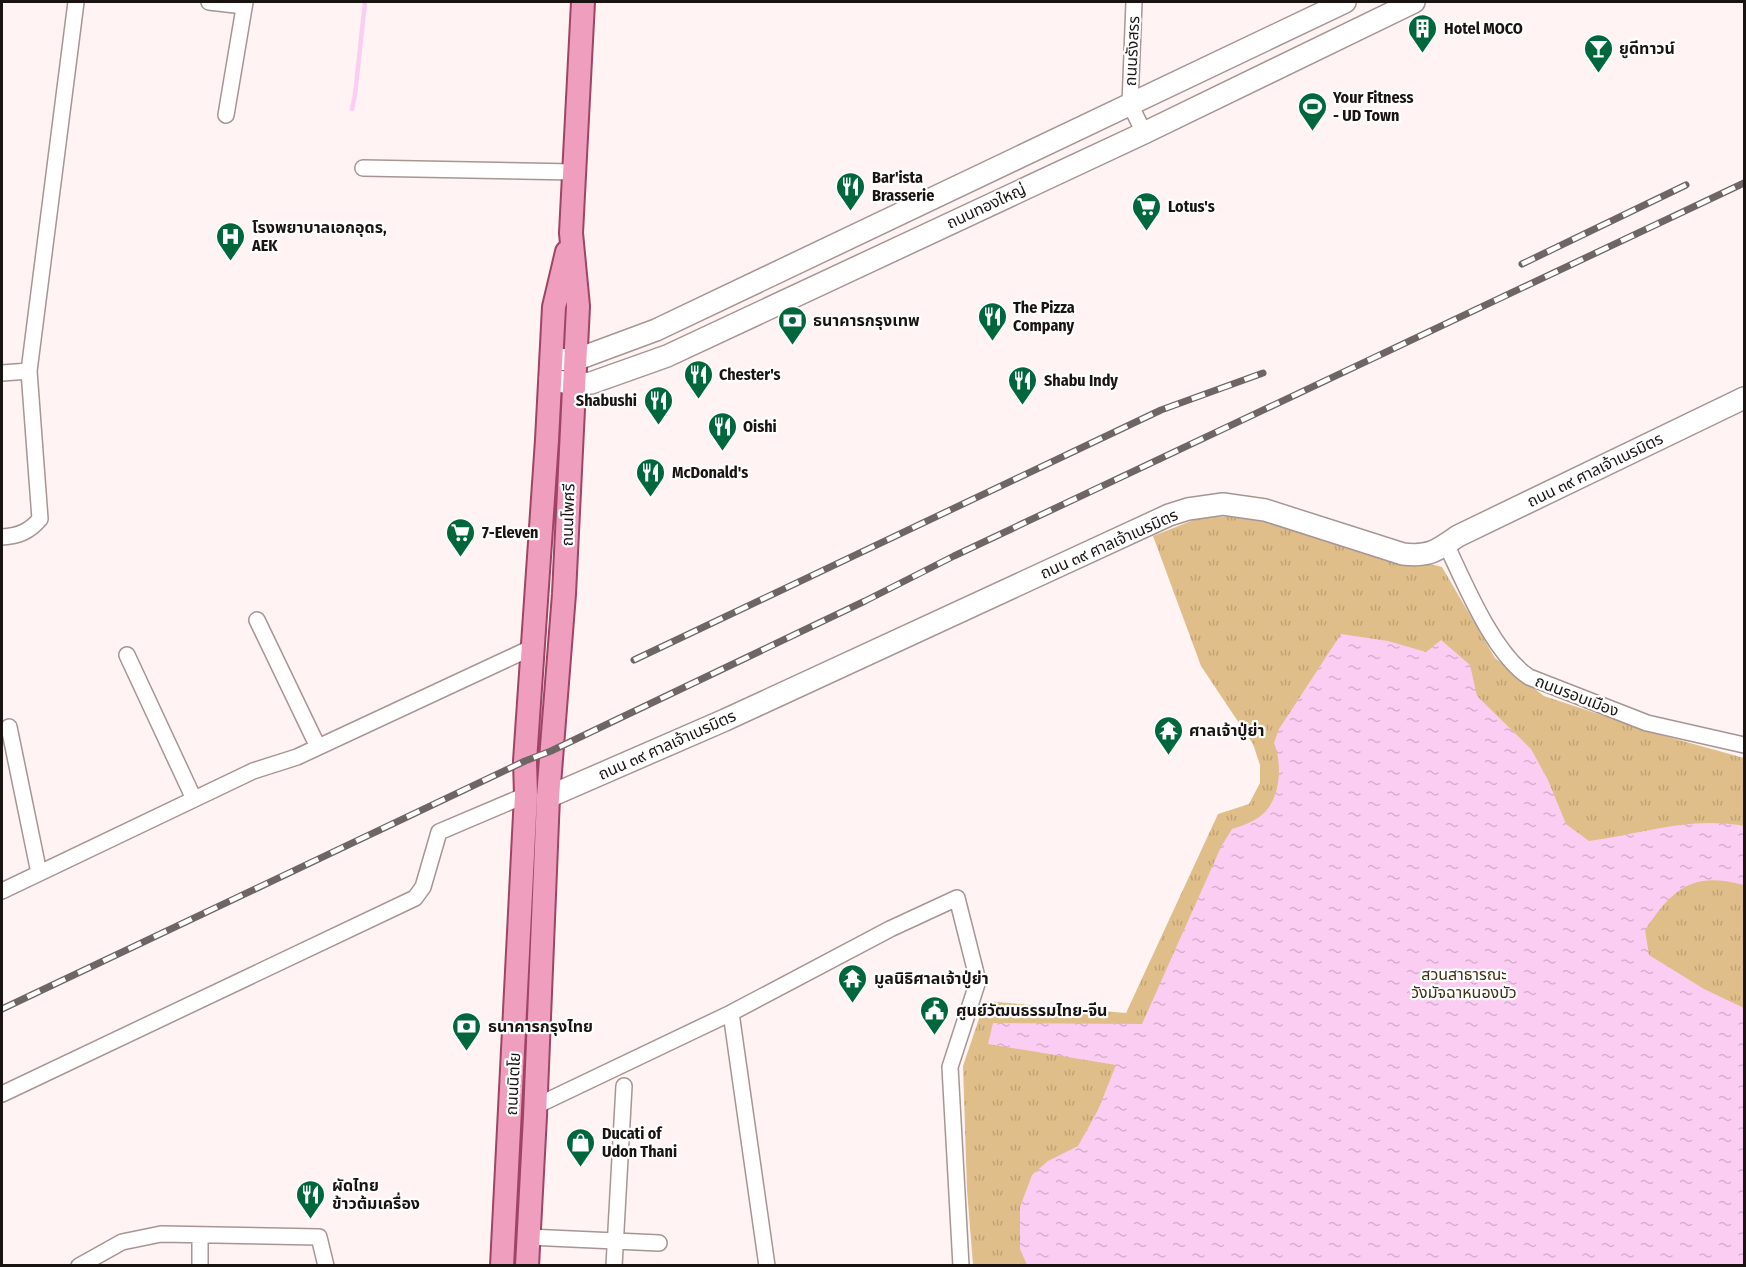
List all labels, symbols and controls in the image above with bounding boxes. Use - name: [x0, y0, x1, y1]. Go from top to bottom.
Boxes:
- building icon: Hotel MOCO: [1407, 12, 1439, 54]
- street label: ถนนรังสรร: [1121, 15, 1143, 87]
- place label: Hotel MOCO: [1444, 19, 1523, 38]
- bar icon: ยูดีทาวน์: [1582, 32, 1614, 74]
- place label: ยูดีทาวน์: [1619, 39, 1675, 59]
- place label: Your Fitness - UD Town: [1332, 88, 1414, 125]
- sports icon: Your Fitness - UD Town: [1296, 90, 1328, 132]
- place label: Bar'ista Brasserie: [872, 168, 934, 205]
- restaurant icon: Bar'ista Brasserie: [835, 170, 867, 212]
- street label: ถนนทองใหญ่: [943, 179, 1029, 233]
- supermarket icon: Lotus's: [1131, 190, 1163, 232]
- place label: Lotus's: [1168, 197, 1215, 216]
- place label: โรงพยาบาลเอกอุดร, AEK: [251, 218, 387, 255]
- hospital icon: โรงพยาบาลเอกอุดร, AEK: [215, 220, 247, 262]
- place label: The Pizza Company: [1013, 298, 1075, 335]
- restaurant icon: The Pizza Company: [976, 300, 1008, 342]
- bank icon: ธนาคารกรุงเทพ: [776, 304, 808, 346]
- place label: ธนาคารกรุงเทพ: [813, 311, 920, 330]
- restaurant icon: Chester's: [682, 358, 714, 400]
- restaurant icon: Shabu Indy: [1007, 364, 1039, 406]
- place label: Chester's: [719, 365, 781, 384]
- place label: Shabu Indy: [1044, 371, 1118, 390]
- restaurant icon: Shabushi: [642, 384, 674, 426]
- place label: Shabushi: [576, 391, 637, 410]
- restaurant icon: Oishi: [706, 410, 738, 452]
- place label: Oishi: [743, 417, 777, 436]
- street label: ถนน ๓๙ ศาลเจ้าเนรมิตร: [1524, 429, 1666, 511]
- restaurant icon: McDonald's: [635, 456, 667, 498]
- place label: McDonald's: [672, 463, 748, 482]
- street label: ถนนโพศรี: [557, 483, 579, 547]
- street label: ถนน ๓๙ ศาลเจ้าเนรมิตร: [1037, 505, 1181, 583]
- supermarket icon: 7-Eleven: [445, 516, 477, 558]
- place label: 7-Eleven: [482, 523, 538, 542]
- street label: ถนนรอบเมือง: [1532, 671, 1622, 721]
- street label: ถนน ๓๙ ศาลเจ้าเนรมิตร: [595, 706, 739, 784]
- temple icon: ศาลเจ้าปู่ย่า: [1152, 714, 1184, 756]
- place label: ศาลเจ้าปู่ย่า: [1189, 721, 1264, 741]
- temple icon: มูลนิธิศาลเจ้าปู่ย่า: [837, 962, 869, 1004]
- park label: สวนสาธารณะ วังมัจฉาหนองบัว: [1411, 965, 1517, 1002]
- place label: มูลนิธิศาลเจ้าปู่ย่า: [874, 969, 989, 989]
- public building icon: ศูนย์วัฒนธรรมไทย-จีน: [919, 994, 951, 1036]
- place label: ศูนย์วัฒนธรรมไทย-จีน: [956, 1001, 1107, 1021]
- bank icon: ธนาคารกรุงไทย: [451, 1010, 483, 1052]
- place label: ธนาคารกรุงไทย: [488, 1017, 593, 1036]
- street label: ถนนนิตโย: [502, 1052, 524, 1116]
- place label: Ducati of Udon Thani: [602, 1124, 677, 1161]
- shop icon: Ducati of Udon Thani: [565, 1126, 597, 1168]
- place label: ผัดไทย ข้าวต้มเครื่อง: [332, 1176, 420, 1213]
- restaurant icon: ผัดไทย ข้าวต้มเครื่อง: [295, 1178, 327, 1220]

